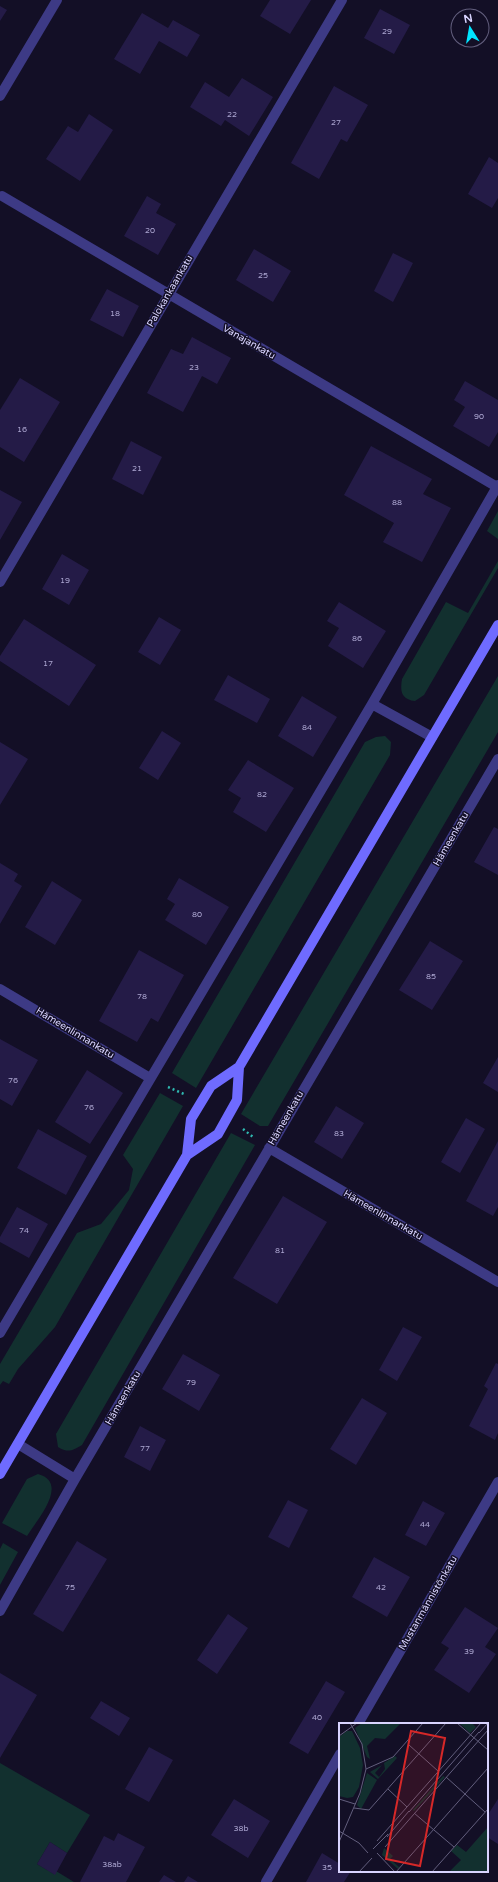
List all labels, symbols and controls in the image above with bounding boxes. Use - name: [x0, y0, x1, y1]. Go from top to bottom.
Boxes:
- north arrow: [450, 8, 490, 48]
- text: N: [463, 11, 474, 26]
- house number: 29: [382, 27, 392, 36]
- house number: 22: [227, 110, 237, 119]
- house number: 27: [331, 118, 341, 127]
- house number: 20: [145, 226, 155, 235]
- street label: Palokankaankatu: [145, 253, 195, 329]
- house number: 25: [258, 271, 268, 280]
- house number: 18: [110, 309, 120, 318]
- street label: Vanajankatu: [221, 322, 277, 362]
- house number: 23: [189, 363, 199, 372]
- house number: 90: [474, 412, 484, 421]
- house number: 16: [17, 425, 27, 434]
- house number: 21: [132, 464, 142, 473]
- house number: 88: [392, 498, 402, 507]
- house number: 19: [60, 576, 70, 585]
- house number: 86: [352, 634, 362, 643]
- house number: 17: [43, 659, 53, 668]
- house number: 84: [302, 723, 312, 732]
- house number: 82: [257, 790, 267, 799]
- street label: Hämeenkatu: [431, 810, 471, 868]
- house number: 80: [192, 910, 202, 919]
- house number: 85: [426, 972, 436, 981]
- house number: 78: [137, 992, 147, 1001]
- street label: Hämeenlinnankatu: [34, 1005, 116, 1061]
- house number: 76: [8, 1076, 18, 1085]
- street label: Hämeenkatu: [266, 1089, 306, 1147]
- house number: 76: [84, 1103, 94, 1112]
- house number: 83: [334, 1129, 344, 1138]
- street label: Hämeenlinnankatu: [341, 1187, 425, 1243]
- house number: 74: [19, 1226, 29, 1235]
- house number: 81: [275, 1246, 285, 1255]
- street label: Hämeenkatu: [103, 1369, 143, 1427]
- house number: 79: [186, 1378, 196, 1387]
- house number: 77: [140, 1444, 150, 1453]
- house number: 44: [420, 1520, 430, 1529]
- street label: Mustanmännistönkatu: [396, 1554, 460, 1652]
- house number: 75: [65, 1583, 75, 1592]
- house number: 42: [376, 1583, 386, 1592]
- house number: 39: [464, 1647, 474, 1656]
- house number: 40: [312, 1713, 322, 1722]
- inset map: [339, 1723, 488, 1872]
- house number: 38b: [233, 1824, 249, 1833]
- house number: 38ab: [102, 1860, 122, 1869]
- house number: 35: [322, 1863, 332, 1872]

